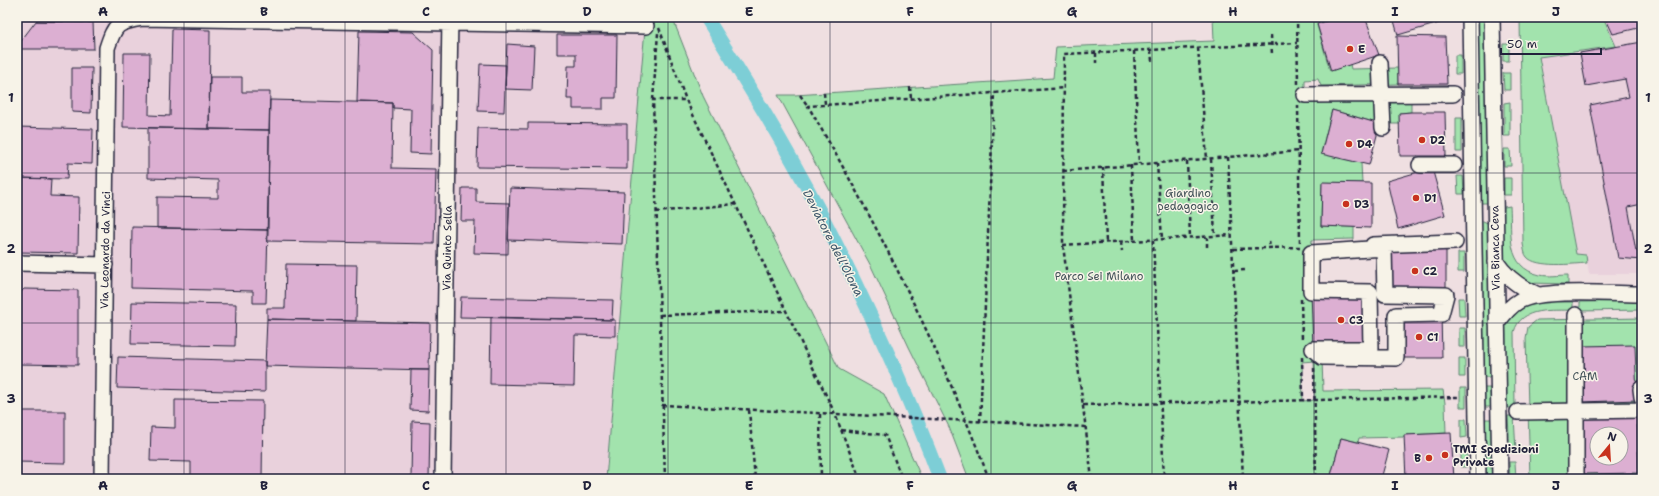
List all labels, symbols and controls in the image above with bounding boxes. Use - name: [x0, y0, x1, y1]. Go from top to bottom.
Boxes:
- text: A: [98, 3, 108, 20]
- text: B: [260, 3, 268, 20]
- text: C: [422, 3, 430, 20]
- text: D: [582, 3, 592, 20]
- text: E: [745, 3, 754, 20]
- text: F: [906, 3, 914, 20]
- text: G: [1067, 3, 1078, 20]
- text: H: [1228, 3, 1238, 20]
- text: I: [1391, 3, 1399, 20]
- text: J: [1552, 3, 1560, 20]
- scale bar: [1501, 30, 1601, 56]
- text: 50 m: [1507, 36, 1537, 52]
- place label: E: [1358, 42, 1365, 57]
- marker: E: [1345, 44, 1355, 54]
- text: 1: [8, 89, 14, 106]
- text: 1: [1645, 89, 1651, 106]
- place label: D2: [1430, 133, 1445, 148]
- marker: D2: [1417, 135, 1427, 145]
- place label: D4: [1357, 137, 1373, 152]
- marker: D4: [1344, 139, 1354, 149]
- park label: Giardino pedagogico: [1158, 186, 1219, 214]
- water label: Deviatore dell'Olona: [799, 187, 867, 299]
- street label: Via Leonardo da Vinci: [97, 191, 114, 309]
- place label: D1: [1424, 191, 1436, 206]
- marker: D1: [1411, 193, 1421, 203]
- place label: D3: [1354, 197, 1369, 212]
- marker: D3: [1341, 199, 1351, 209]
- street label: Via Quinto Sella: [439, 205, 456, 291]
- street label: Via Bianca Ceva: [1487, 205, 1504, 291]
- text: 2: [6, 240, 16, 257]
- text: 2: [1643, 240, 1653, 257]
- place label: C2: [1423, 264, 1438, 279]
- marker: C2: [1410, 266, 1420, 276]
- park label: Parco Sei Milano: [1055, 269, 1144, 284]
- place label: C3: [1349, 313, 1364, 328]
- marker: C3: [1336, 315, 1346, 325]
- place label: C1: [1427, 330, 1438, 345]
- marker: C1: [1414, 332, 1424, 342]
- park label: CAM: [1572, 369, 1598, 384]
- text: 3: [6, 390, 16, 407]
- text: 3: [1643, 390, 1653, 407]
- north arrow: [1589, 426, 1629, 466]
- text: N: [1605, 428, 1619, 446]
- place label: TMI Spedizioni Private: [1453, 442, 1539, 470]
- marker: TMI Spedizioni Private: [1440, 450, 1450, 460]
- place label: B: [1414, 451, 1421, 466]
- marker: B: [1424, 453, 1434, 463]
- text: A: [98, 477, 108, 494]
- text: B: [260, 477, 268, 494]
- text: C: [422, 477, 430, 494]
- text: D: [582, 477, 592, 494]
- text: E: [745, 477, 754, 494]
- text: F: [906, 477, 914, 494]
- text: G: [1067, 477, 1078, 494]
- text: H: [1228, 477, 1238, 494]
- text: I: [1391, 477, 1399, 494]
- text: J: [1552, 477, 1560, 494]

